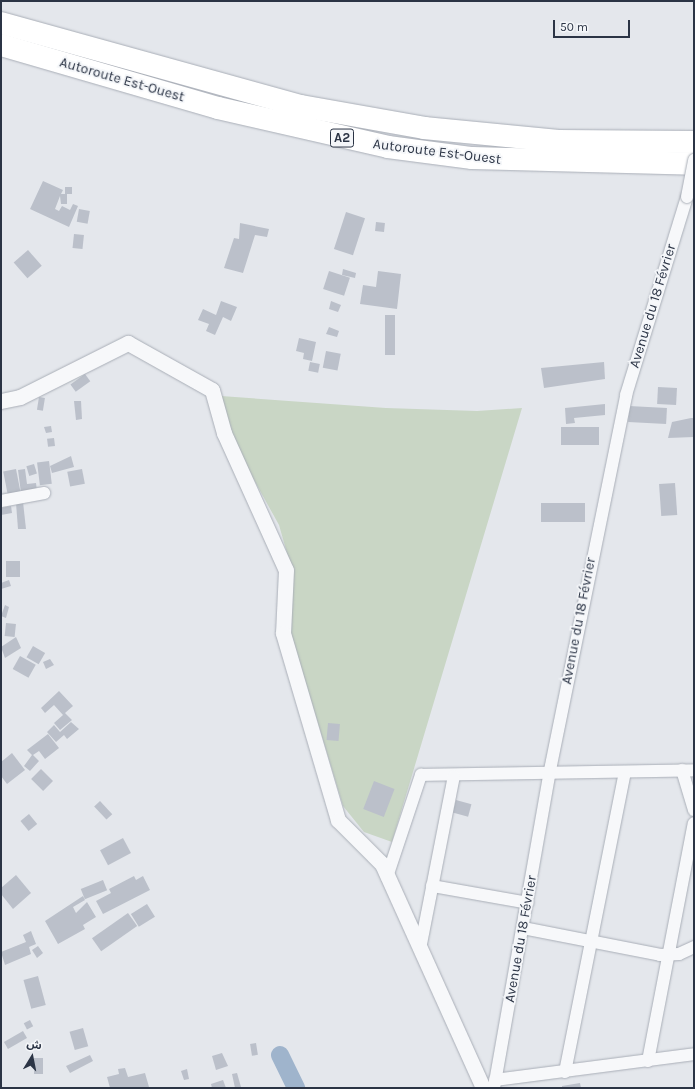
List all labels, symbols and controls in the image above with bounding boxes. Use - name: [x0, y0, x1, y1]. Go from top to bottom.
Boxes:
- scale bar: [555, 12, 632, 38]
- text: 50 m: [560, 20, 588, 34]
- street label: Autoroute Est-Ouest: [58, 54, 186, 106]
- road number: A2: [330, 127, 354, 149]
- street label: Autoroute Est-Ouest: [372, 136, 502, 168]
- street label: Avenue du 18 Février: [626, 242, 680, 370]
- street label: Avenue du 18 Février: [558, 556, 600, 686]
- street label: Avenue du 18 Février: [502, 874, 540, 1004]
- north arrow: [12, 1037, 52, 1077]
- text: ش: [26, 1037, 43, 1052]

